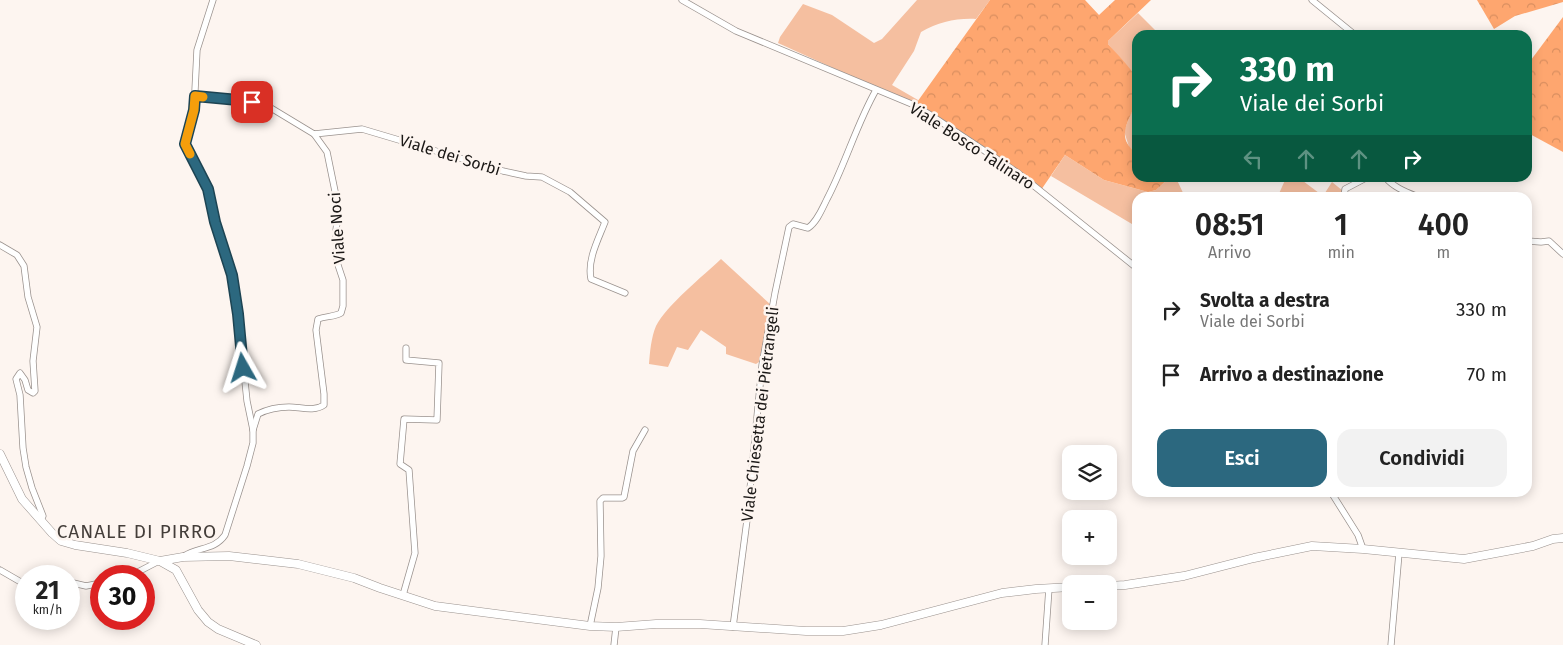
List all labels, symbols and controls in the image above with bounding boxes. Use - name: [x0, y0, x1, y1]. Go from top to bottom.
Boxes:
- text: 330 m: [1240, 48, 1335, 90]
- icon: right: [1157, 50, 1222, 115]
- pin: [231, 81, 273, 123]
- icon: arrive: [238, 88, 266, 116]
- text: Viale dei Sorbi: [1240, 90, 1384, 117]
- street label: Viale Bosco Talinaro: [906, 98, 1038, 194]
- street label: Viale dei Sorbi: [397, 131, 503, 179]
- icon: left: [1239, 145, 1267, 173]
- icon: ahead: [1292, 145, 1320, 173]
- icon: ahead: [1345, 145, 1373, 173]
- icon: right: [1398, 145, 1426, 173]
- street label: Viale Noci: [325, 191, 349, 265]
- text: 08:51: [1195, 207, 1265, 243]
- text: 1: [1334, 207, 1348, 243]
- text: 400: [1418, 207, 1469, 243]
- text: Arrivo: [1208, 243, 1251, 262]
- text: min: [1327, 243, 1355, 262]
- text: m: [1437, 243, 1450, 262]
- text: Svolta a destra: [1200, 289, 1330, 312]
- icon: right: [1157, 296, 1185, 324]
- text: 330 m: [1456, 298, 1507, 321]
- street label: Viale Chiesetta dei Pietrangeli: [737, 305, 783, 523]
- text: Viale dei Sorbi: [1200, 312, 1305, 331]
- position arrow: [216, 341, 268, 393]
- icon: arrive: [1157, 361, 1185, 389]
- text: Arrivo a destinazione: [1200, 363, 1384, 386]
- text: 70 m: [1467, 363, 1507, 386]
- button: Esci: [1157, 429, 1327, 487]
- button: Condividi: [1337, 429, 1507, 487]
- map controls: [1062, 445, 1117, 630]
- button: layers: [1062, 445, 1117, 500]
- button: +: [1062, 510, 1117, 565]
- district label: CANALE DI PIRRO: [57, 520, 217, 543]
- speed limit sign: 30: [90, 565, 155, 630]
- button: −: [1062, 575, 1117, 630]
- text: 21: [36, 576, 59, 606]
- text: km/h: [33, 603, 62, 617]

